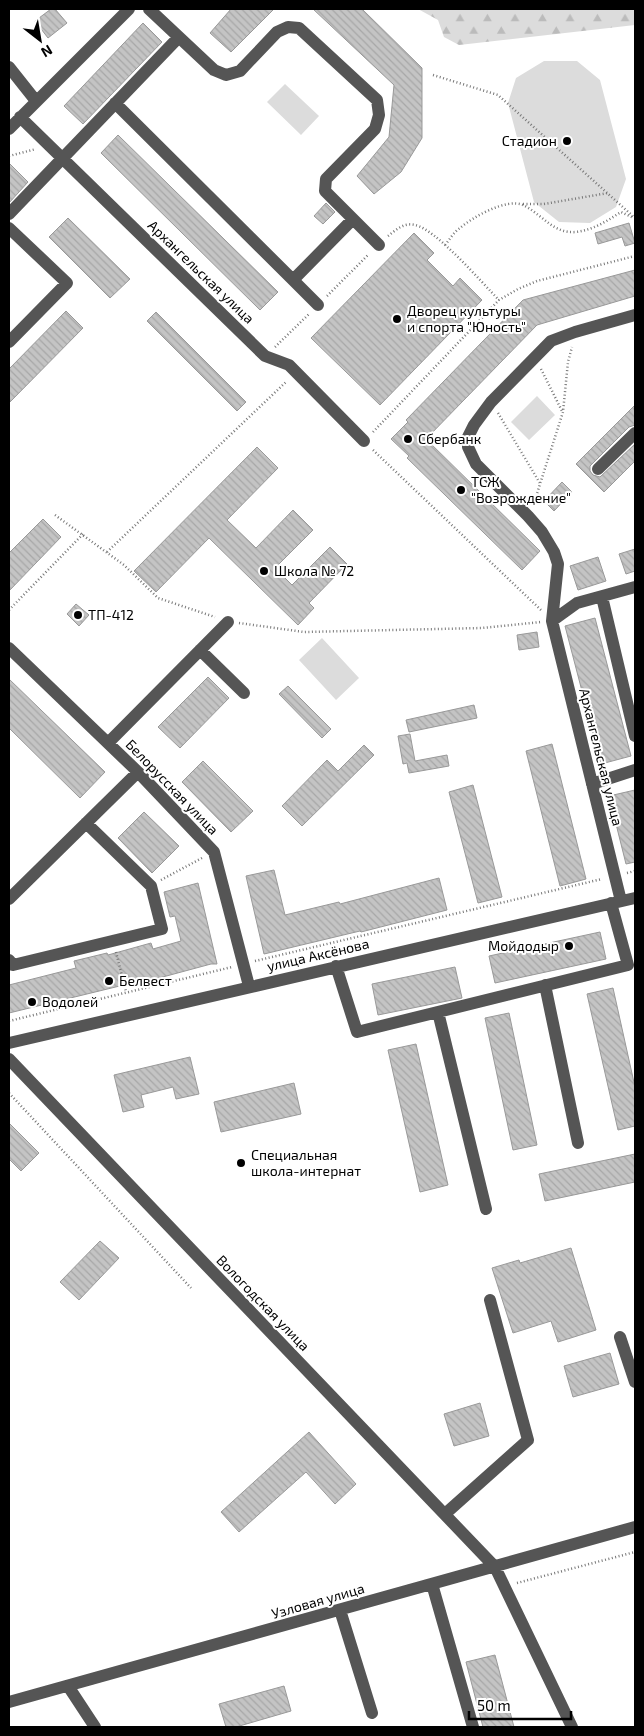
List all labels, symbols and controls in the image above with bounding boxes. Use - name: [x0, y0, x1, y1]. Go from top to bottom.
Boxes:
- north arrow: [15, 15, 65, 65]
- text: N: [38, 42, 56, 61]
- place label: Стадион: [502, 132, 557, 149]
- marker: Стадион: [561, 135, 573, 147]
- street label: Архангельская улица: [145, 217, 258, 327]
- place label: Дворец культуры и спорта "Юность": [407, 302, 526, 335]
- marker: Дворец культуры и спорта "Юность": [391, 313, 403, 325]
- place label: Сбербанк: [418, 430, 482, 447]
- marker: Сбербанк: [402, 433, 414, 445]
- place label: ТСЖ "Возрождение": [471, 473, 571, 506]
- marker: ТСЖ "Возрождение": [455, 484, 467, 496]
- place label: Школа № 72: [274, 562, 354, 579]
- marker: Школа № 72: [258, 565, 270, 577]
- place label: ТП-412: [88, 606, 134, 623]
- marker: ТП-412: [72, 609, 84, 621]
- street label: Архангельская улица: [576, 686, 627, 827]
- street label: Белорусская улица: [122, 735, 222, 838]
- street label: улица Аксёнова: [265, 934, 371, 975]
- place label: Мойдодыр: [488, 937, 559, 954]
- marker: Мойдодыр: [563, 940, 575, 952]
- place label: Белвест: [119, 972, 172, 989]
- marker: Белвест: [103, 975, 115, 987]
- place label: Водолей: [42, 993, 98, 1010]
- marker: Водолей: [26, 996, 38, 1008]
- place label: Специальная школа-интернат: [251, 1146, 361, 1179]
- marker: Специальная школа-интернат: [235, 1157, 247, 1169]
- street label: Вологодская улица: [213, 1251, 313, 1354]
- street label: Узловая улица: [269, 1579, 366, 1622]
- scale bar: [469, 1688, 572, 1720]
- text: 50 m: [477, 1696, 511, 1714]

